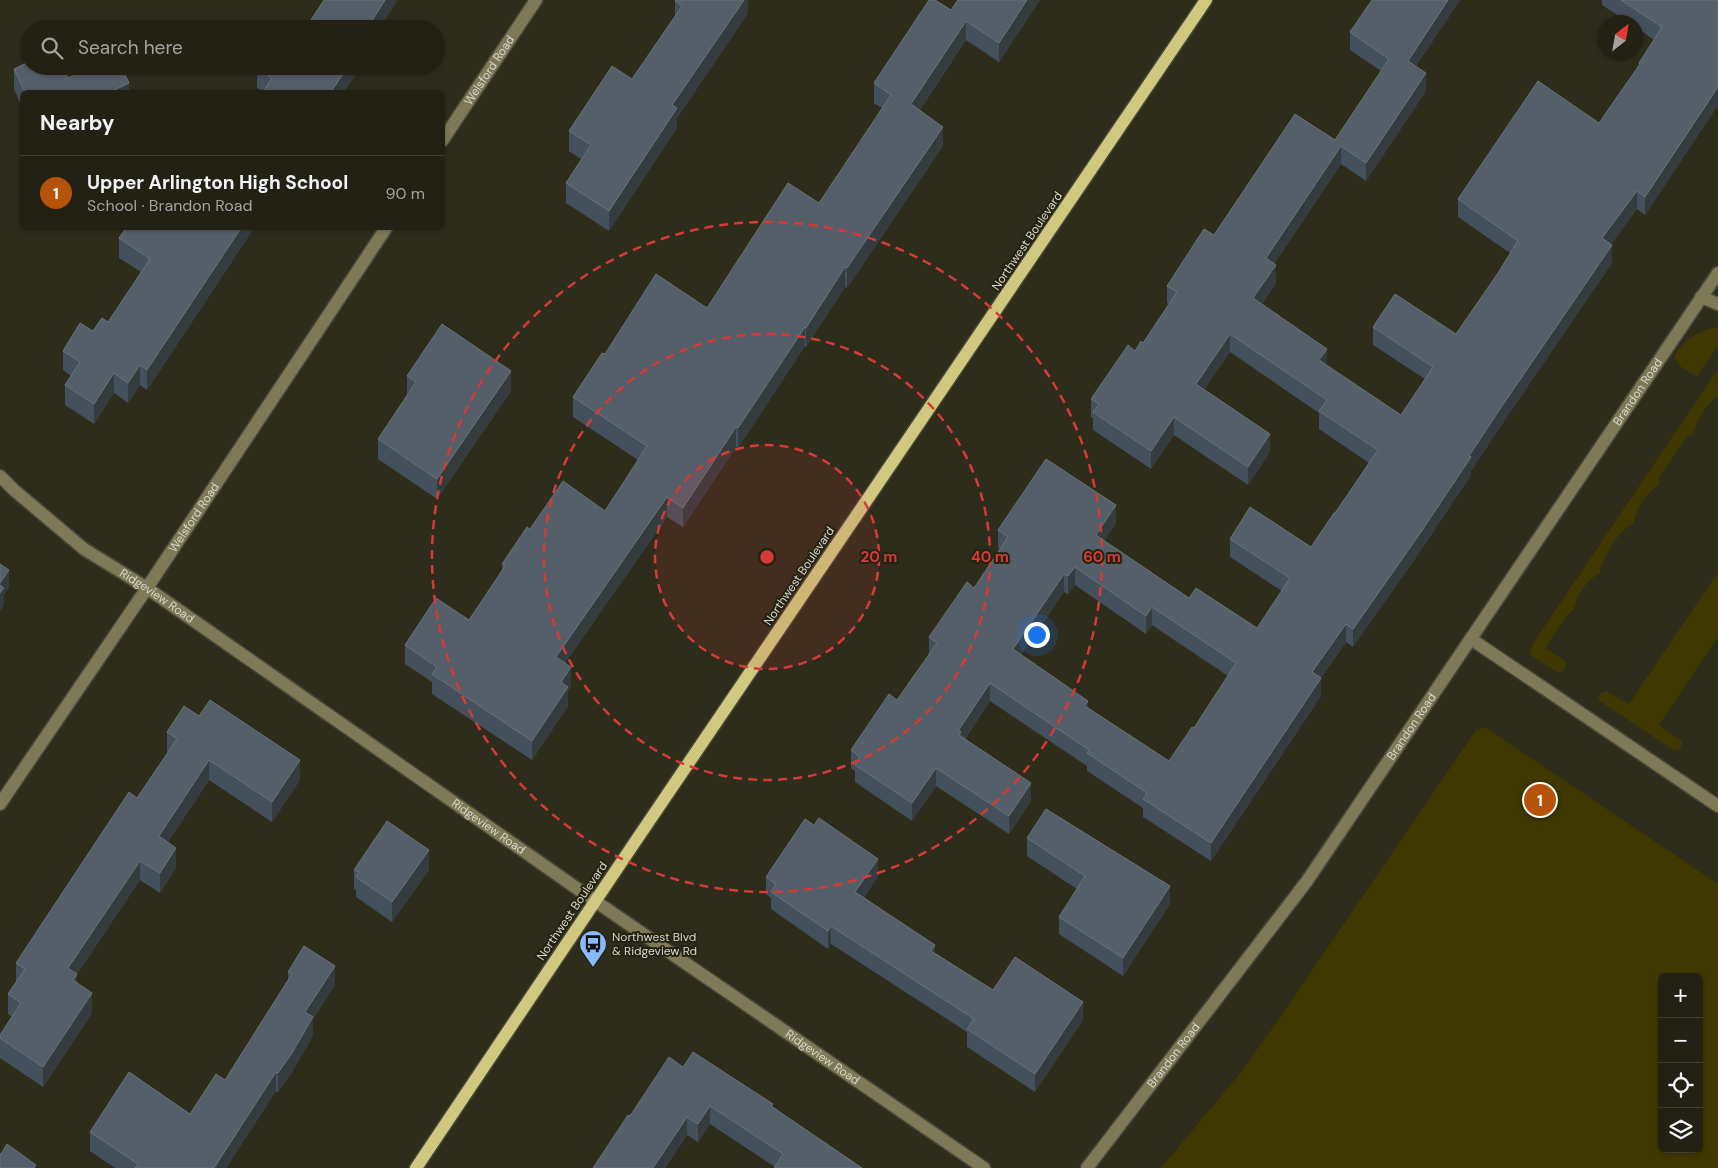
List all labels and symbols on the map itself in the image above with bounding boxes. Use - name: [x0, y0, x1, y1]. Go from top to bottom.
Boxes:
- north arrow: [1598, 15, 1643, 60]
- street label: Welsford Road: [460, 32, 518, 108]
- street label: Northwest Boulevard: [988, 189, 1066, 293]
- street label: Brandon Road: [1609, 355, 1666, 429]
- street label: Welsford Road: [165, 479, 223, 555]
- street label: Northwest Boulevard: [760, 524, 838, 628]
- text: 20 m: [861, 547, 897, 567]
- text: 40 m: [971, 547, 1009, 567]
- text: 60 m: [1083, 547, 1121, 567]
- centre of rings: [758, 548, 776, 566]
- street label: Ridgeview Road: [117, 565, 197, 627]
- your location: [1024, 622, 1050, 648]
- street label: Brandon Road: [1383, 690, 1440, 763]
- pin: 1: [1524, 781, 1556, 819]
- street label: Ridgeview Road: [448, 795, 529, 858]
- street label: Northwest Boulevard: [533, 859, 611, 963]
- bus stop icon: Northwest Blvd & Ridgeview Rd: [578, 929, 608, 968]
- place label: Northwest Blvd & Ridgeview Rd: [612, 929, 697, 959]
- street label: Brandon Road: [1143, 1020, 1203, 1091]
- street label: Ridgeview Road: [782, 1026, 863, 1088]

